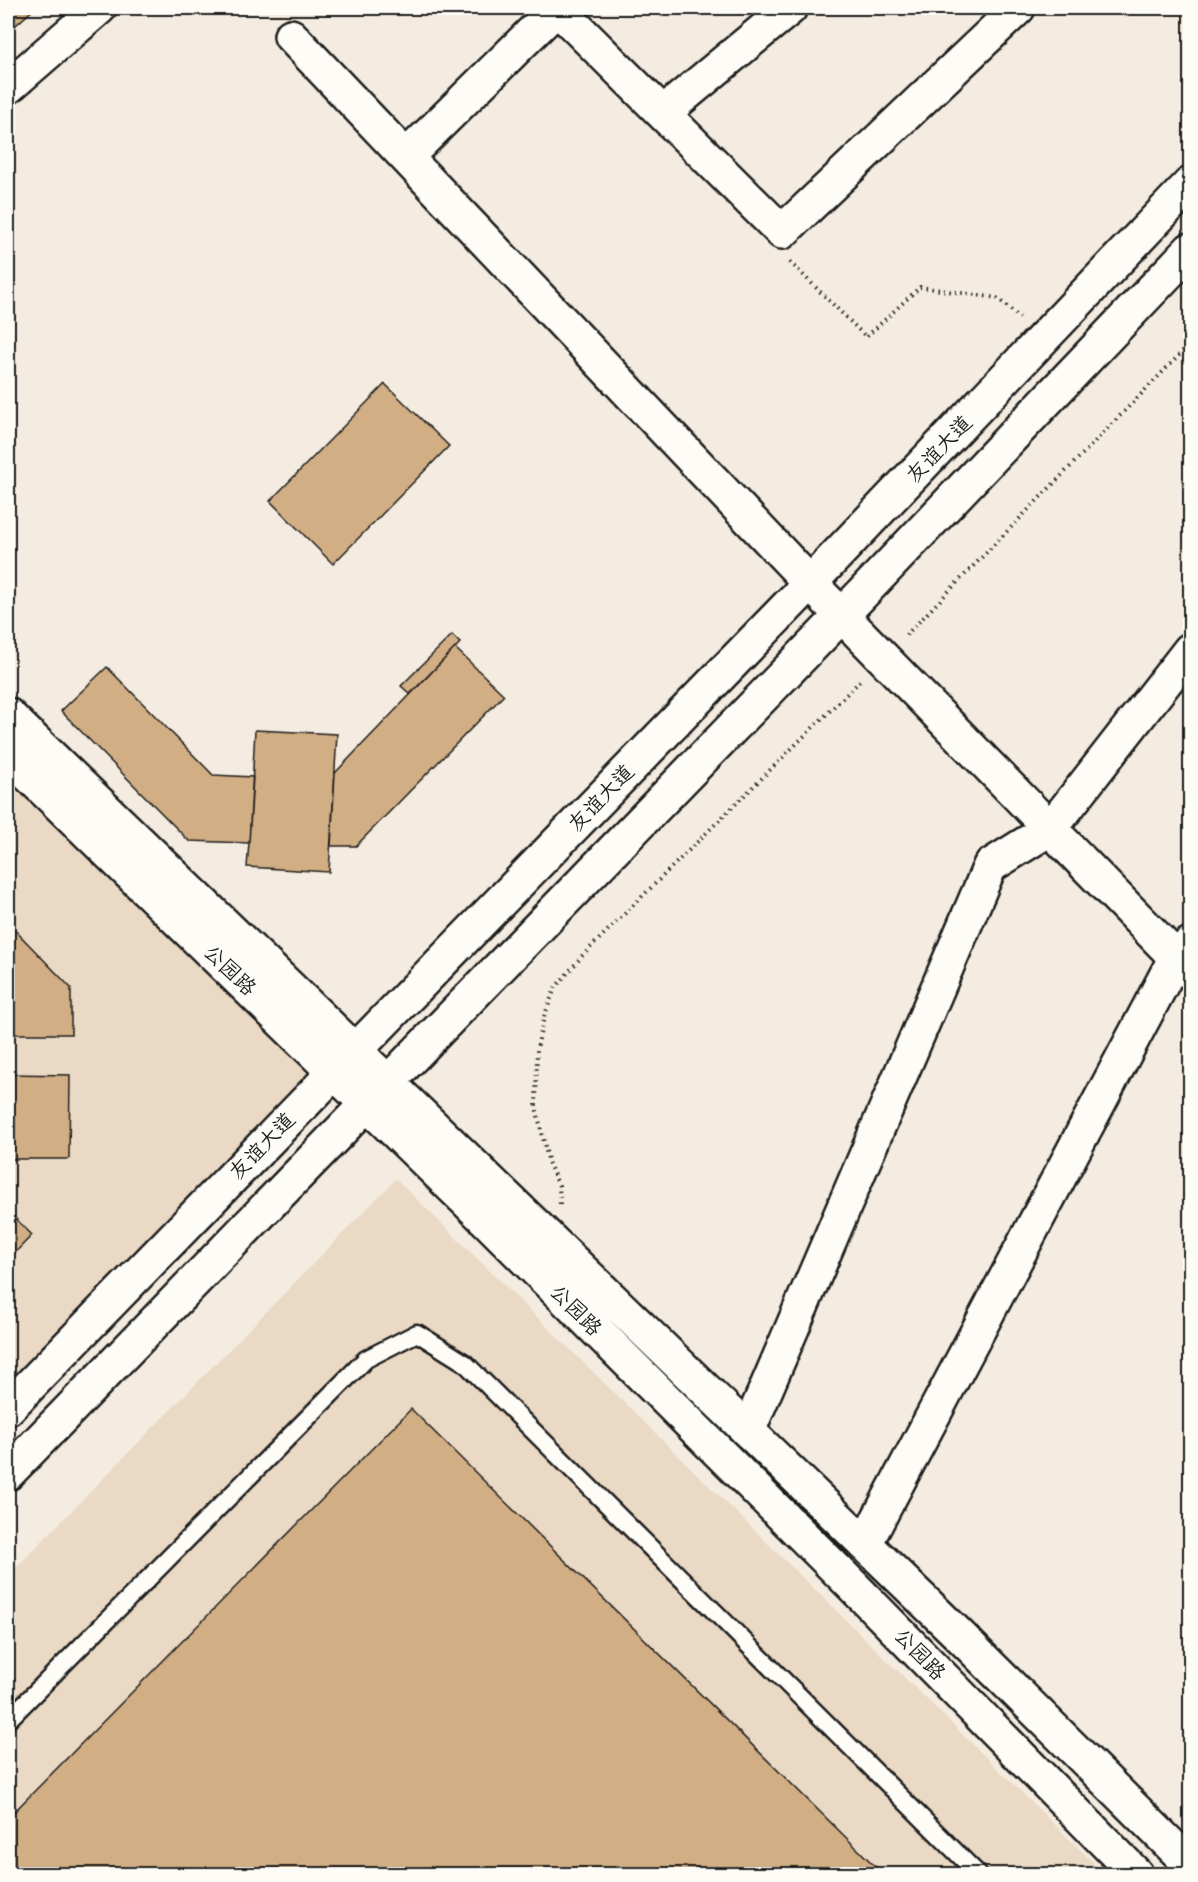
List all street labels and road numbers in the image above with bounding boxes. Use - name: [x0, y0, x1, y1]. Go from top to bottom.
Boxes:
- street label: 友谊大道: [900, 410, 978, 488]
- street label: 友谊大道: [562, 759, 640, 837]
- street label: 公园路: [198, 939, 262, 1001]
- street label: 友谊大道: [223, 1107, 301, 1185]
- street label: 公园路: [545, 1279, 607, 1341]
- street label: 公园路: [889, 1622, 951, 1686]

